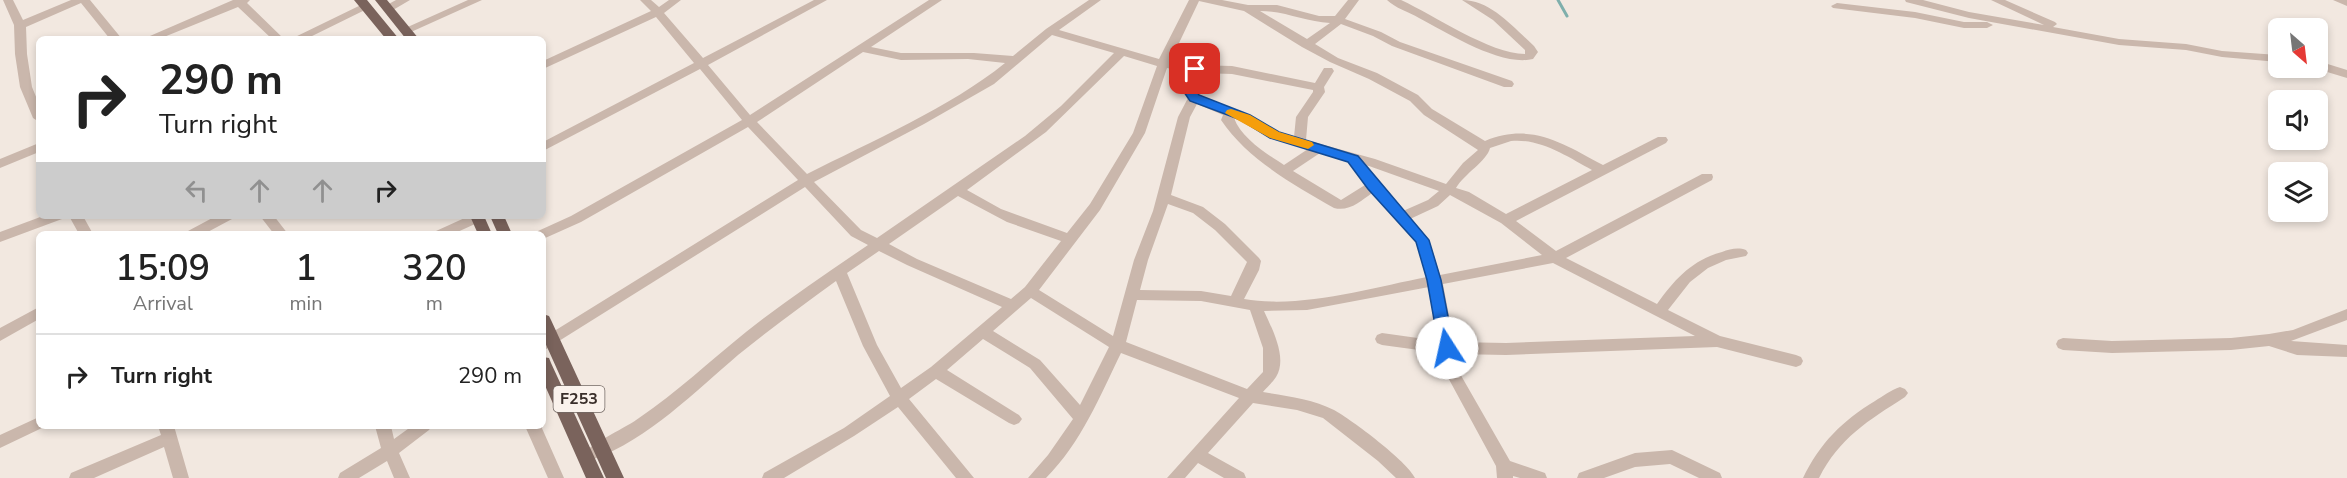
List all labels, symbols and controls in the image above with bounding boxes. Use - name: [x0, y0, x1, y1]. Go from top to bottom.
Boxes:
- north arrow: [2268, 18, 2328, 78]
- map controls: [2268, 18, 2328, 222]
- pin: [1169, 43, 1220, 94]
- text: 290 m: [159, 52, 283, 109]
- icon: arrive: [1178, 52, 1211, 85]
- icon: right: [60, 60, 138, 138]
- button: sound: [2268, 90, 2328, 150]
- text: Turn right: [159, 106, 277, 143]
- button: layers: [2268, 162, 2328, 222]
- icon: left: [180, 174, 213, 207]
- icon: ahead: [243, 174, 276, 207]
- icon: ahead: [306, 174, 339, 207]
- icon: right: [369, 174, 402, 207]
- text: 15:09: [115, 244, 210, 293]
- text: 1: [295, 244, 317, 293]
- text: 320: [402, 244, 467, 293]
- text: Arrival: [133, 290, 193, 317]
- text: min: [290, 290, 323, 317]
- text: m: [426, 290, 443, 317]
- position arrow: [1415, 316, 1479, 380]
- icon: right: [60, 360, 93, 393]
- text: Turn right: [111, 361, 212, 391]
- text: 290 m: [458, 361, 522, 391]
- road number: F253: [554, 386, 604, 412]

